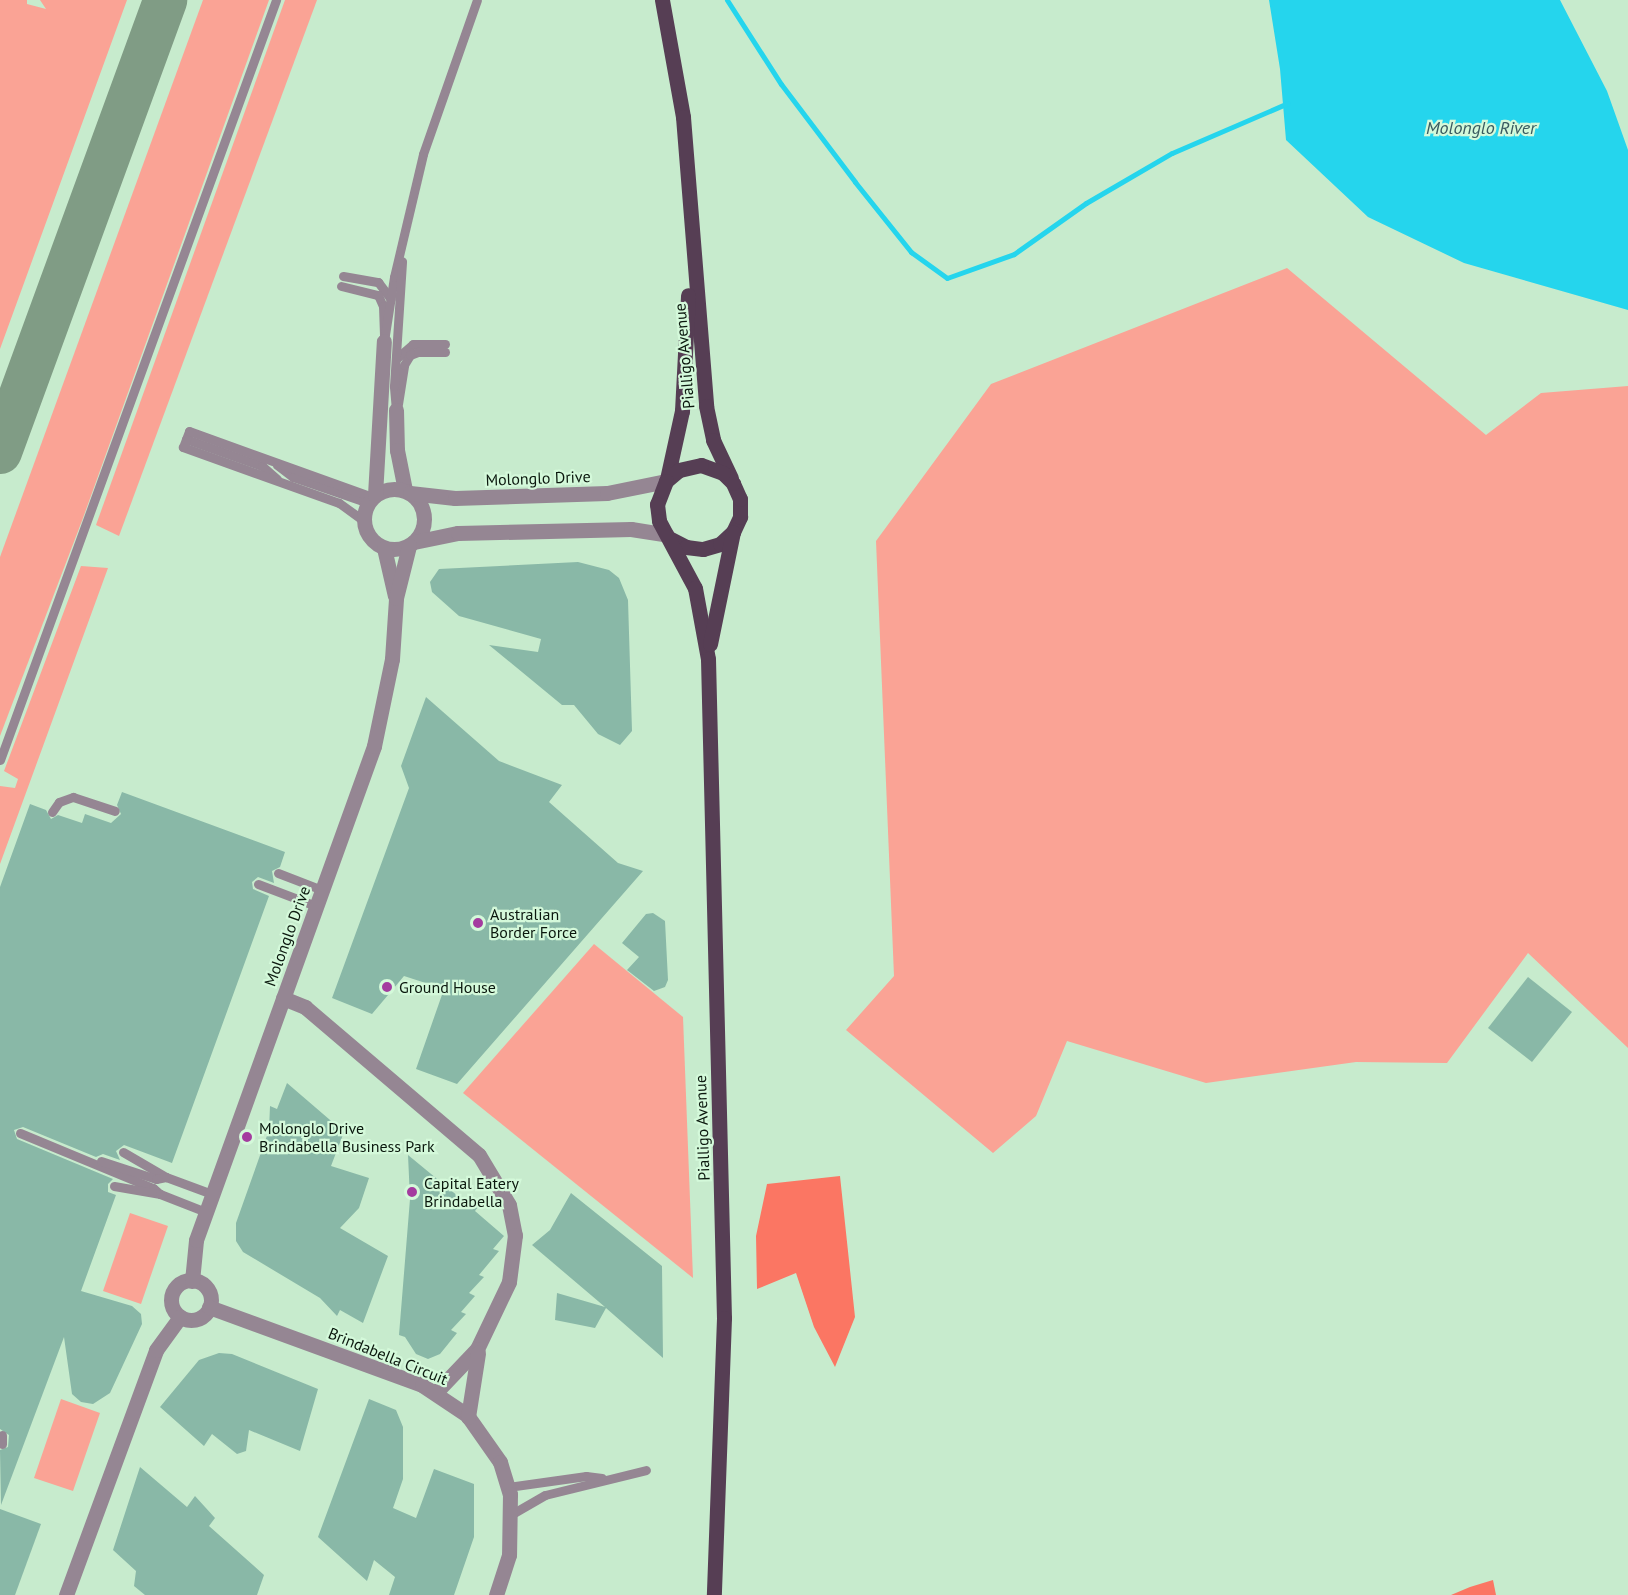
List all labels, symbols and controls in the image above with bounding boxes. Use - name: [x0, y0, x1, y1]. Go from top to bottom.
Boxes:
- water label: Molonglo River: [1426, 117, 1536, 139]
- street label: Pialligo Avenue: [670, 302, 698, 410]
- street label: Molonglo Drive: [485, 467, 591, 489]
- street label: Molonglo Drive: [260, 883, 314, 989]
- place label: Australian Border Force: [490, 904, 577, 942]
- marker: Australian Border Force: [471, 916, 485, 930]
- place label: Ground House: [399, 977, 496, 997]
- marker: Ground House: [380, 980, 394, 994]
- street label: Pialligo Avenue: [691, 1075, 713, 1181]
- place label: Molonglo Drive Brindabella Business Park: [259, 1118, 435, 1156]
- marker: Molonglo Drive Brindabella Business Park: [240, 1130, 254, 1144]
- place label: Capital Eatery Brindabella: [424, 1173, 519, 1211]
- marker: Capital Eatery Brindabella: [405, 1185, 419, 1199]
- street label: Brindabella Circuit: [325, 1323, 451, 1389]

